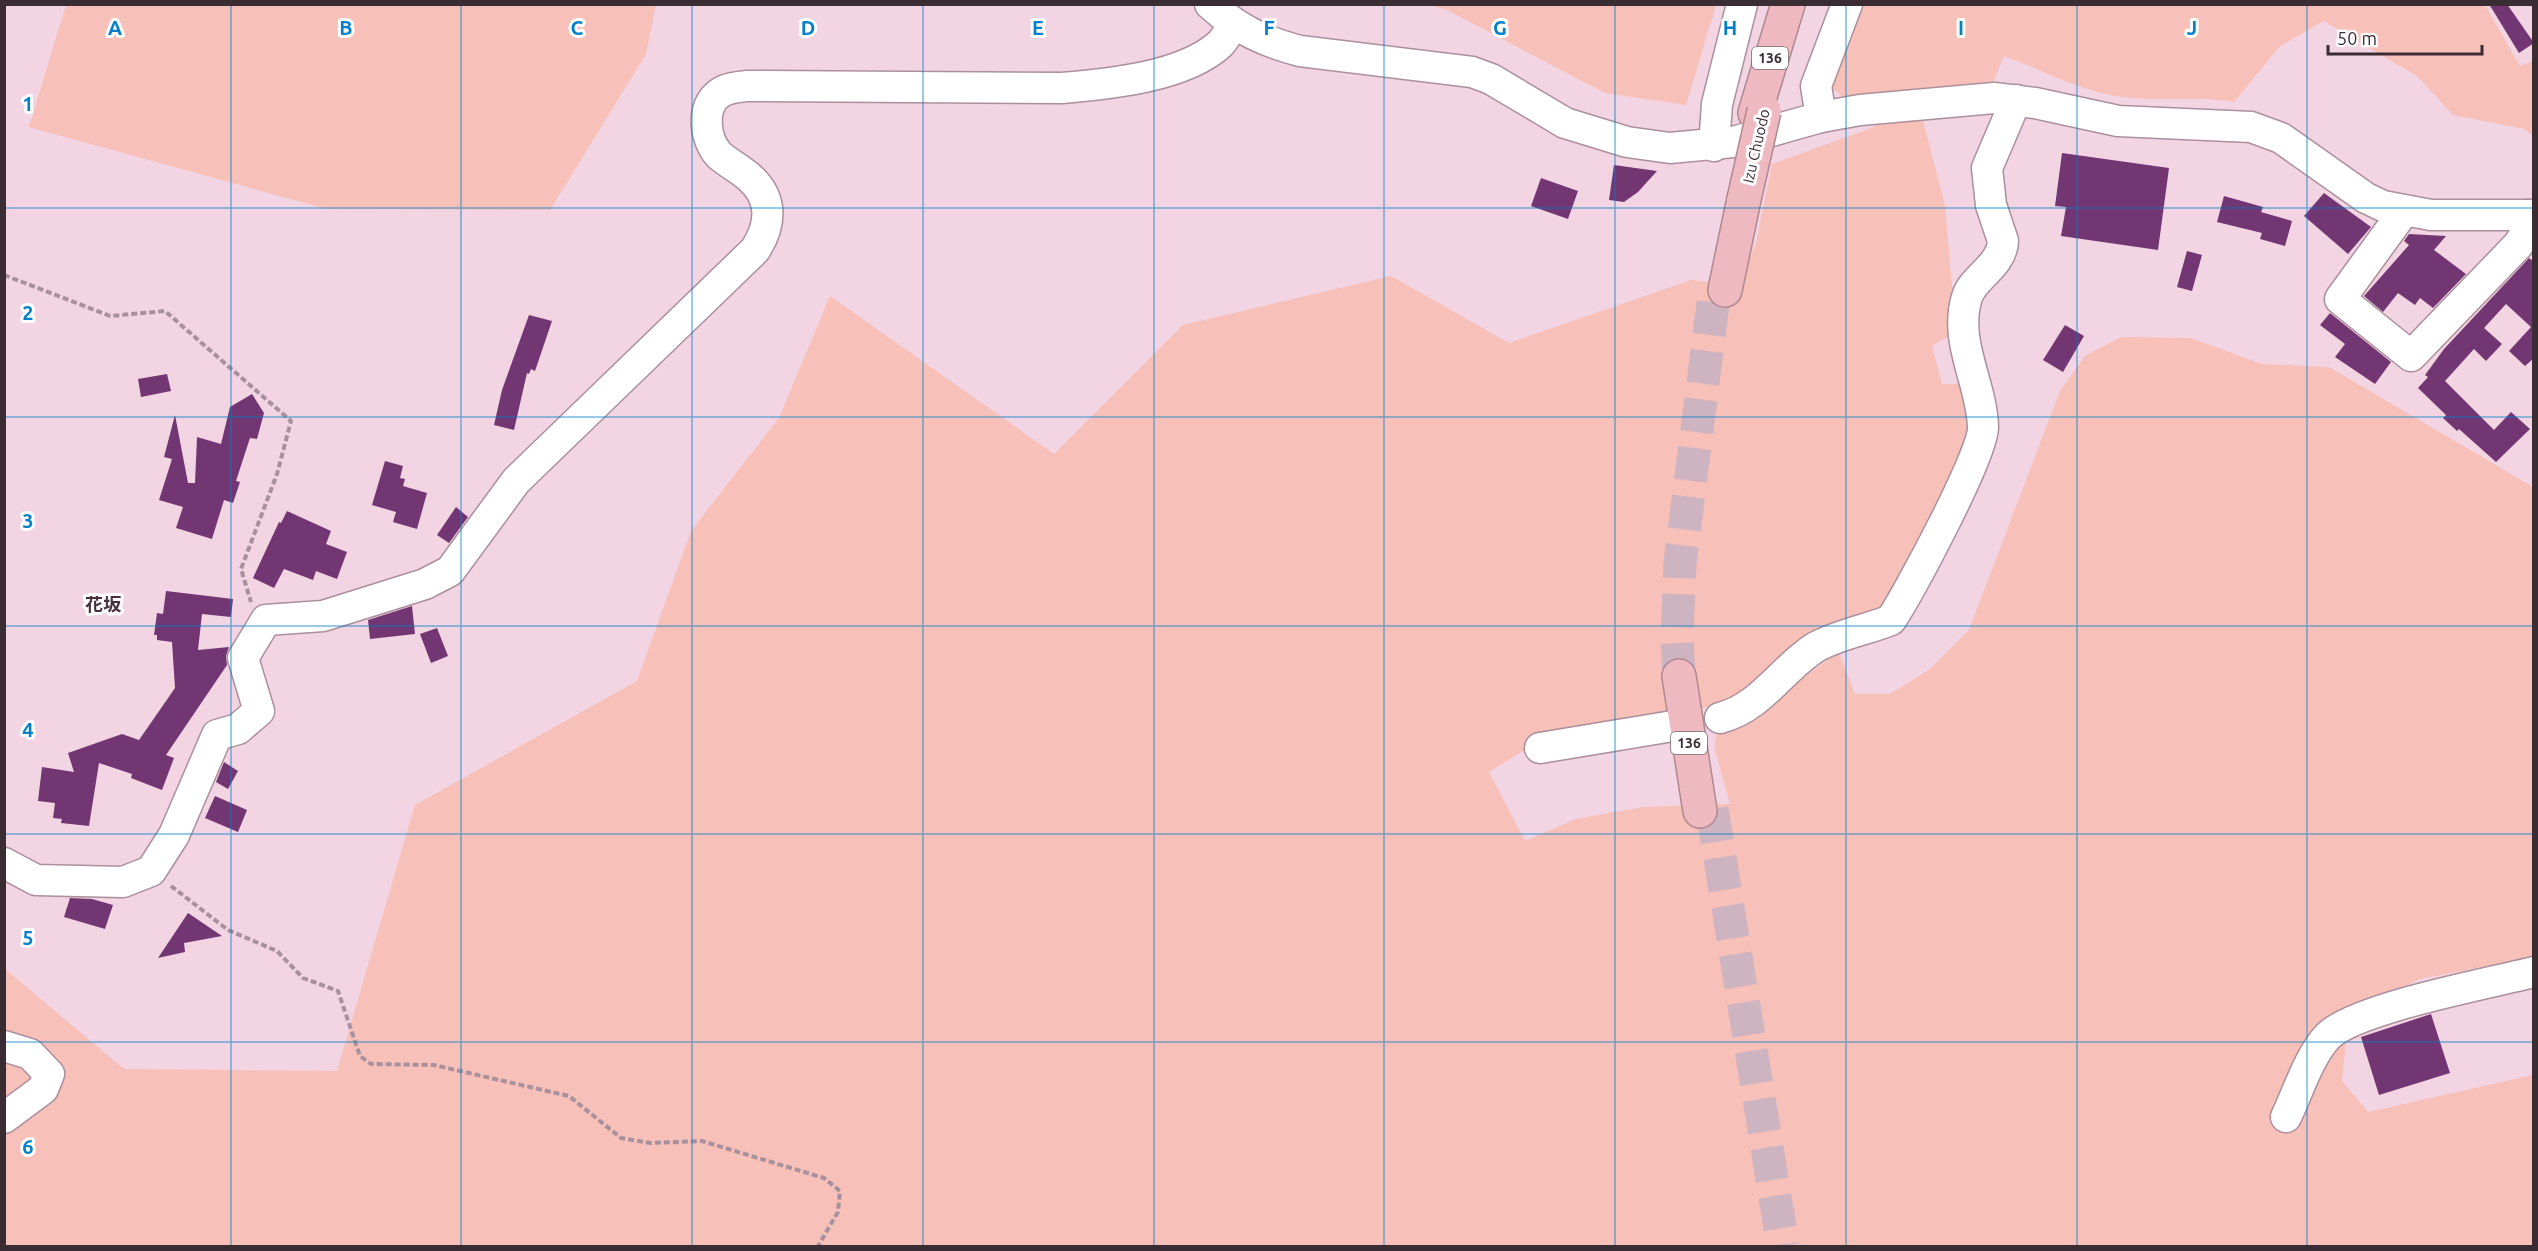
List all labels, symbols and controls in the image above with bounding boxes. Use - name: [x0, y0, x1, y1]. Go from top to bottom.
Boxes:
- text: A: [108, 16, 122, 39]
- text: B: [339, 16, 353, 39]
- text: C: [571, 16, 584, 39]
- text: D: [801, 16, 815, 39]
- text: E: [1032, 16, 1044, 39]
- text: F: [1263, 16, 1275, 39]
- text: G: [1493, 16, 1507, 39]
- text: H: [1723, 16, 1737, 39]
- text: I: [1958, 16, 1964, 39]
- text: J: [2187, 16, 2197, 39]
- scale bar: [2328, 18, 2482, 56]
- text: 50 m: [2337, 28, 2377, 48]
- road number: 136: [1752, 47, 1788, 69]
- text: 1: [22, 92, 34, 115]
- street label: Izu Chuodo: [1739, 107, 1773, 185]
- text: 2: [22, 301, 34, 324]
- text: 3: [22, 509, 34, 532]
- district label: 花坂: [85, 594, 122, 614]
- text: 4: [22, 718, 34, 741]
- road number: 136: [1671, 732, 1707, 754]
- text: 5: [22, 926, 34, 949]
- text: 6: [22, 1135, 34, 1158]

